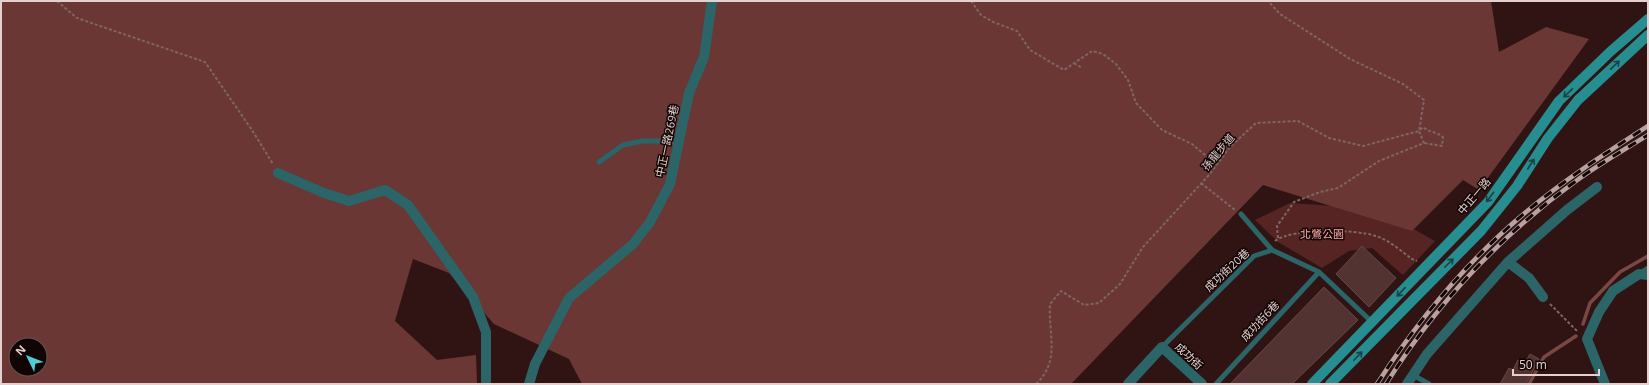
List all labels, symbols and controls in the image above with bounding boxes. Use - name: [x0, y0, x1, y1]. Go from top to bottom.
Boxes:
- one-way arrow: [1610, 60, 1620, 70]
- one-way arrow: [1563, 88, 1573, 98]
- street label: 中正一路269巷: [651, 103, 682, 179]
- street label: 孫龍步道: [1198, 130, 1238, 173]
- one-way arrow: [1527, 158, 1536, 169]
- street label: 中正一路: [1454, 174, 1494, 217]
- one-way arrow: [1486, 192, 1495, 203]
- park label: 北鶯公園: [1300, 226, 1344, 241]
- street label: 成功街20巷: [1201, 245, 1252, 294]
- one-way arrow: [1444, 258, 1454, 268]
- one-way arrow: [1397, 287, 1406, 298]
- street label: 成功街6巷: [1237, 297, 1282, 344]
- north arrow: [8, 337, 48, 377]
- street label: 成功街: [1172, 339, 1207, 372]
- text: N: [12, 341, 29, 358]
- one-way arrow: [1353, 351, 1362, 361]
- scale bar: [1513, 351, 1599, 377]
- text: 50 m: [1519, 356, 1547, 373]

